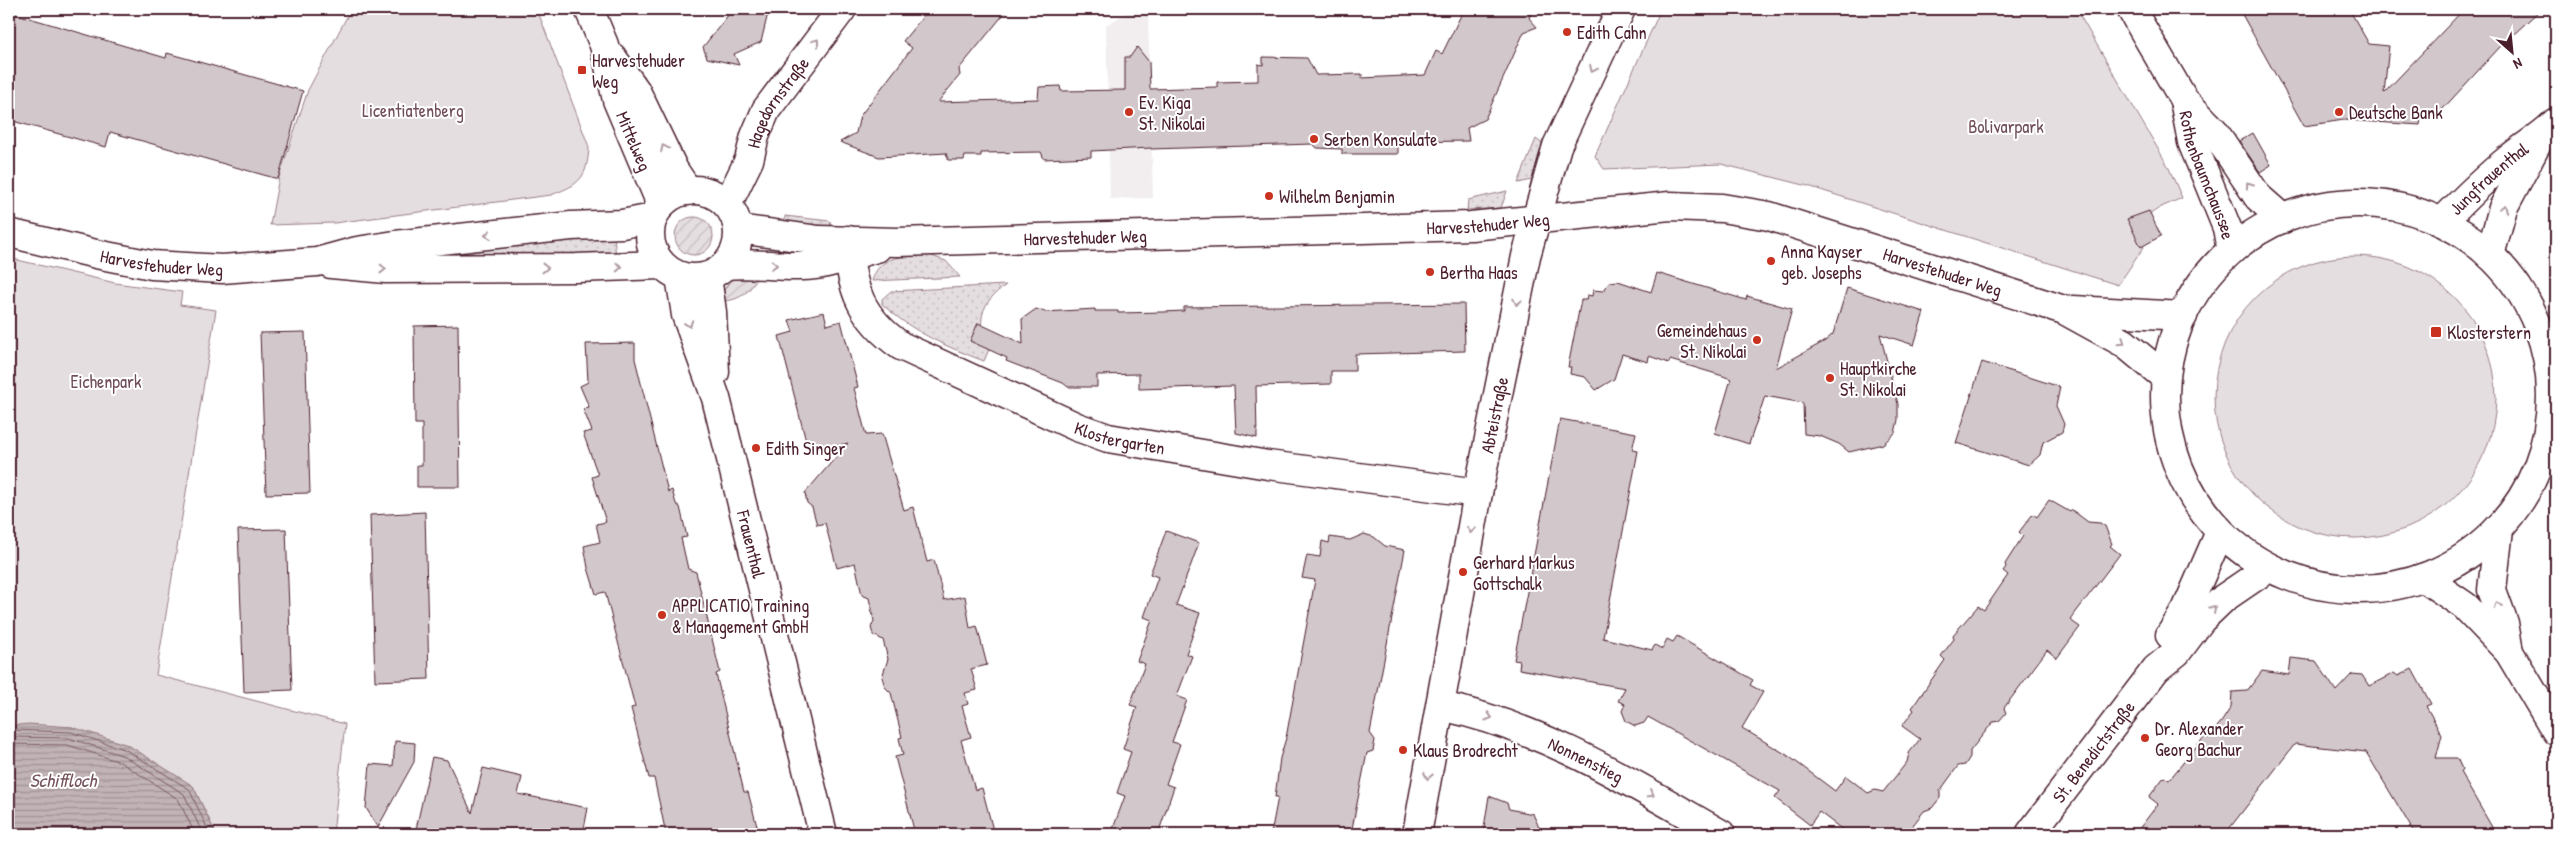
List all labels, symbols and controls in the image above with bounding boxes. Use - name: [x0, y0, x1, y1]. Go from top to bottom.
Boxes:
- place label: Edith Cahn: [1577, 20, 1647, 45]
- marker: Edith Cahn: [1561, 26, 1573, 38]
- north arrow: [2488, 28, 2538, 78]
- one-way arrow: [810, 38, 819, 48]
- place label: Harvestehuder Weg: [592, 48, 685, 94]
- street label: Hagedornstraße: [740, 51, 814, 150]
- text: N: [2510, 54, 2526, 74]
- marker: Harvestehuder Weg: [576, 64, 588, 76]
- one-way arrow: [1589, 64, 1599, 73]
- place label: Ev. Kiga St. Nikolai: [1139, 90, 1206, 136]
- park label: Licentiatenberg: [362, 98, 464, 123]
- place label: Deutsche Bank: [2349, 100, 2443, 125]
- marker: Ev. Kiga St. Nikolai: [1123, 106, 1135, 118]
- marker: Deutsche Bank: [2333, 106, 2345, 118]
- street label: Mittelweg: [611, 107, 658, 175]
- street label: Rothenbaumchaussee: [2174, 109, 2241, 241]
- park label: Bolivarpark: [1968, 114, 2044, 139]
- place label: Serben Konsulate: [1324, 127, 1437, 152]
- marker: Serben Konsulate: [1308, 133, 1320, 145]
- street label: Jungfrauenthal: [2443, 136, 2533, 220]
- one-way arrow: [660, 145, 670, 154]
- one-way arrow: [2245, 181, 2255, 190]
- place label: Wilhelm Benjamin: [1279, 184, 1395, 209]
- marker: Wilhelm Benjamin: [1263, 190, 1275, 202]
- one-way arrow: [2498, 204, 2508, 213]
- street label: Harvestehuder Weg: [1426, 206, 1551, 240]
- street label: Harvestehuder Weg: [1023, 223, 1147, 251]
- one-way arrow: [484, 229, 492, 240]
- place label: Anna Kayser geb. Josephs: [1781, 239, 1862, 285]
- street label: Harvestehuder Weg: [1880, 241, 2005, 302]
- street label: Harvestehuder Weg: [98, 243, 224, 282]
- marker: Anna Kayser geb. Josephs: [1765, 255, 1777, 267]
- one-way arrow: [770, 259, 778, 270]
- place label: Bertha Haas: [1440, 260, 1518, 285]
- one-way arrow: [616, 262, 623, 272]
- one-way arrow: [542, 263, 549, 273]
- one-way arrow: [379, 264, 387, 274]
- marker: Bertha Haas: [1424, 266, 1436, 278]
- one-way arrow: [1512, 297, 1522, 306]
- place label: Gemeindehaus St. Nikolai: [1657, 318, 1747, 364]
- one-way arrow: [683, 319, 693, 328]
- place label: Klosterstern: [2447, 320, 2531, 345]
- marker: Klosterstern: [2429, 325, 2443, 339]
- marker: Gemeindehaus St. Nikolai: [1751, 334, 1763, 346]
- one-way arrow: [2116, 336, 2126, 345]
- place label: Hauptkirche St. Nikolai: [1840, 356, 1917, 402]
- park label: Eichenpark: [71, 369, 142, 394]
- marker: Hauptkirche St. Nikolai: [1824, 372, 1836, 384]
- street label: Abteistraße: [1474, 375, 1514, 455]
- street label: Klostergarten: [1071, 415, 1167, 460]
- place label: Edith Singer: [766, 436, 846, 461]
- marker: Edith Singer: [750, 442, 762, 454]
- street label: Frauenthal: [731, 507, 772, 581]
- one-way arrow: [1467, 525, 1477, 534]
- place label: Gerhard Markus Gottschalk: [1473, 550, 1575, 596]
- marker: Gerhard Markus Gottschalk: [1457, 566, 1469, 578]
- place label: APPLICATIO Training & Management GmbH: [672, 593, 809, 639]
- one-way arrow: [2493, 601, 2503, 609]
- one-way arrow: [2208, 605, 2217, 614]
- marker: APPLICATIO Training & Management GmbH: [656, 609, 668, 621]
- street label: St. Benedictstraße: [2046, 695, 2140, 807]
- one-way arrow: [1484, 712, 1492, 722]
- place label: Dr. Alexander Georg Bachur: [2155, 716, 2244, 762]
- street label: Nonnenstieg: [1545, 730, 1628, 789]
- marker: Dr. Alexander Georg Bachur: [2139, 732, 2151, 744]
- place label: Klaus Brodrecht: [1413, 738, 1518, 763]
- marker: Klaus Brodrecht: [1397, 744, 1409, 756]
- water label: Schiffloch: [30, 767, 98, 793]
- one-way arrow: [1423, 771, 1434, 780]
- one-way arrow: [1646, 788, 1655, 798]

